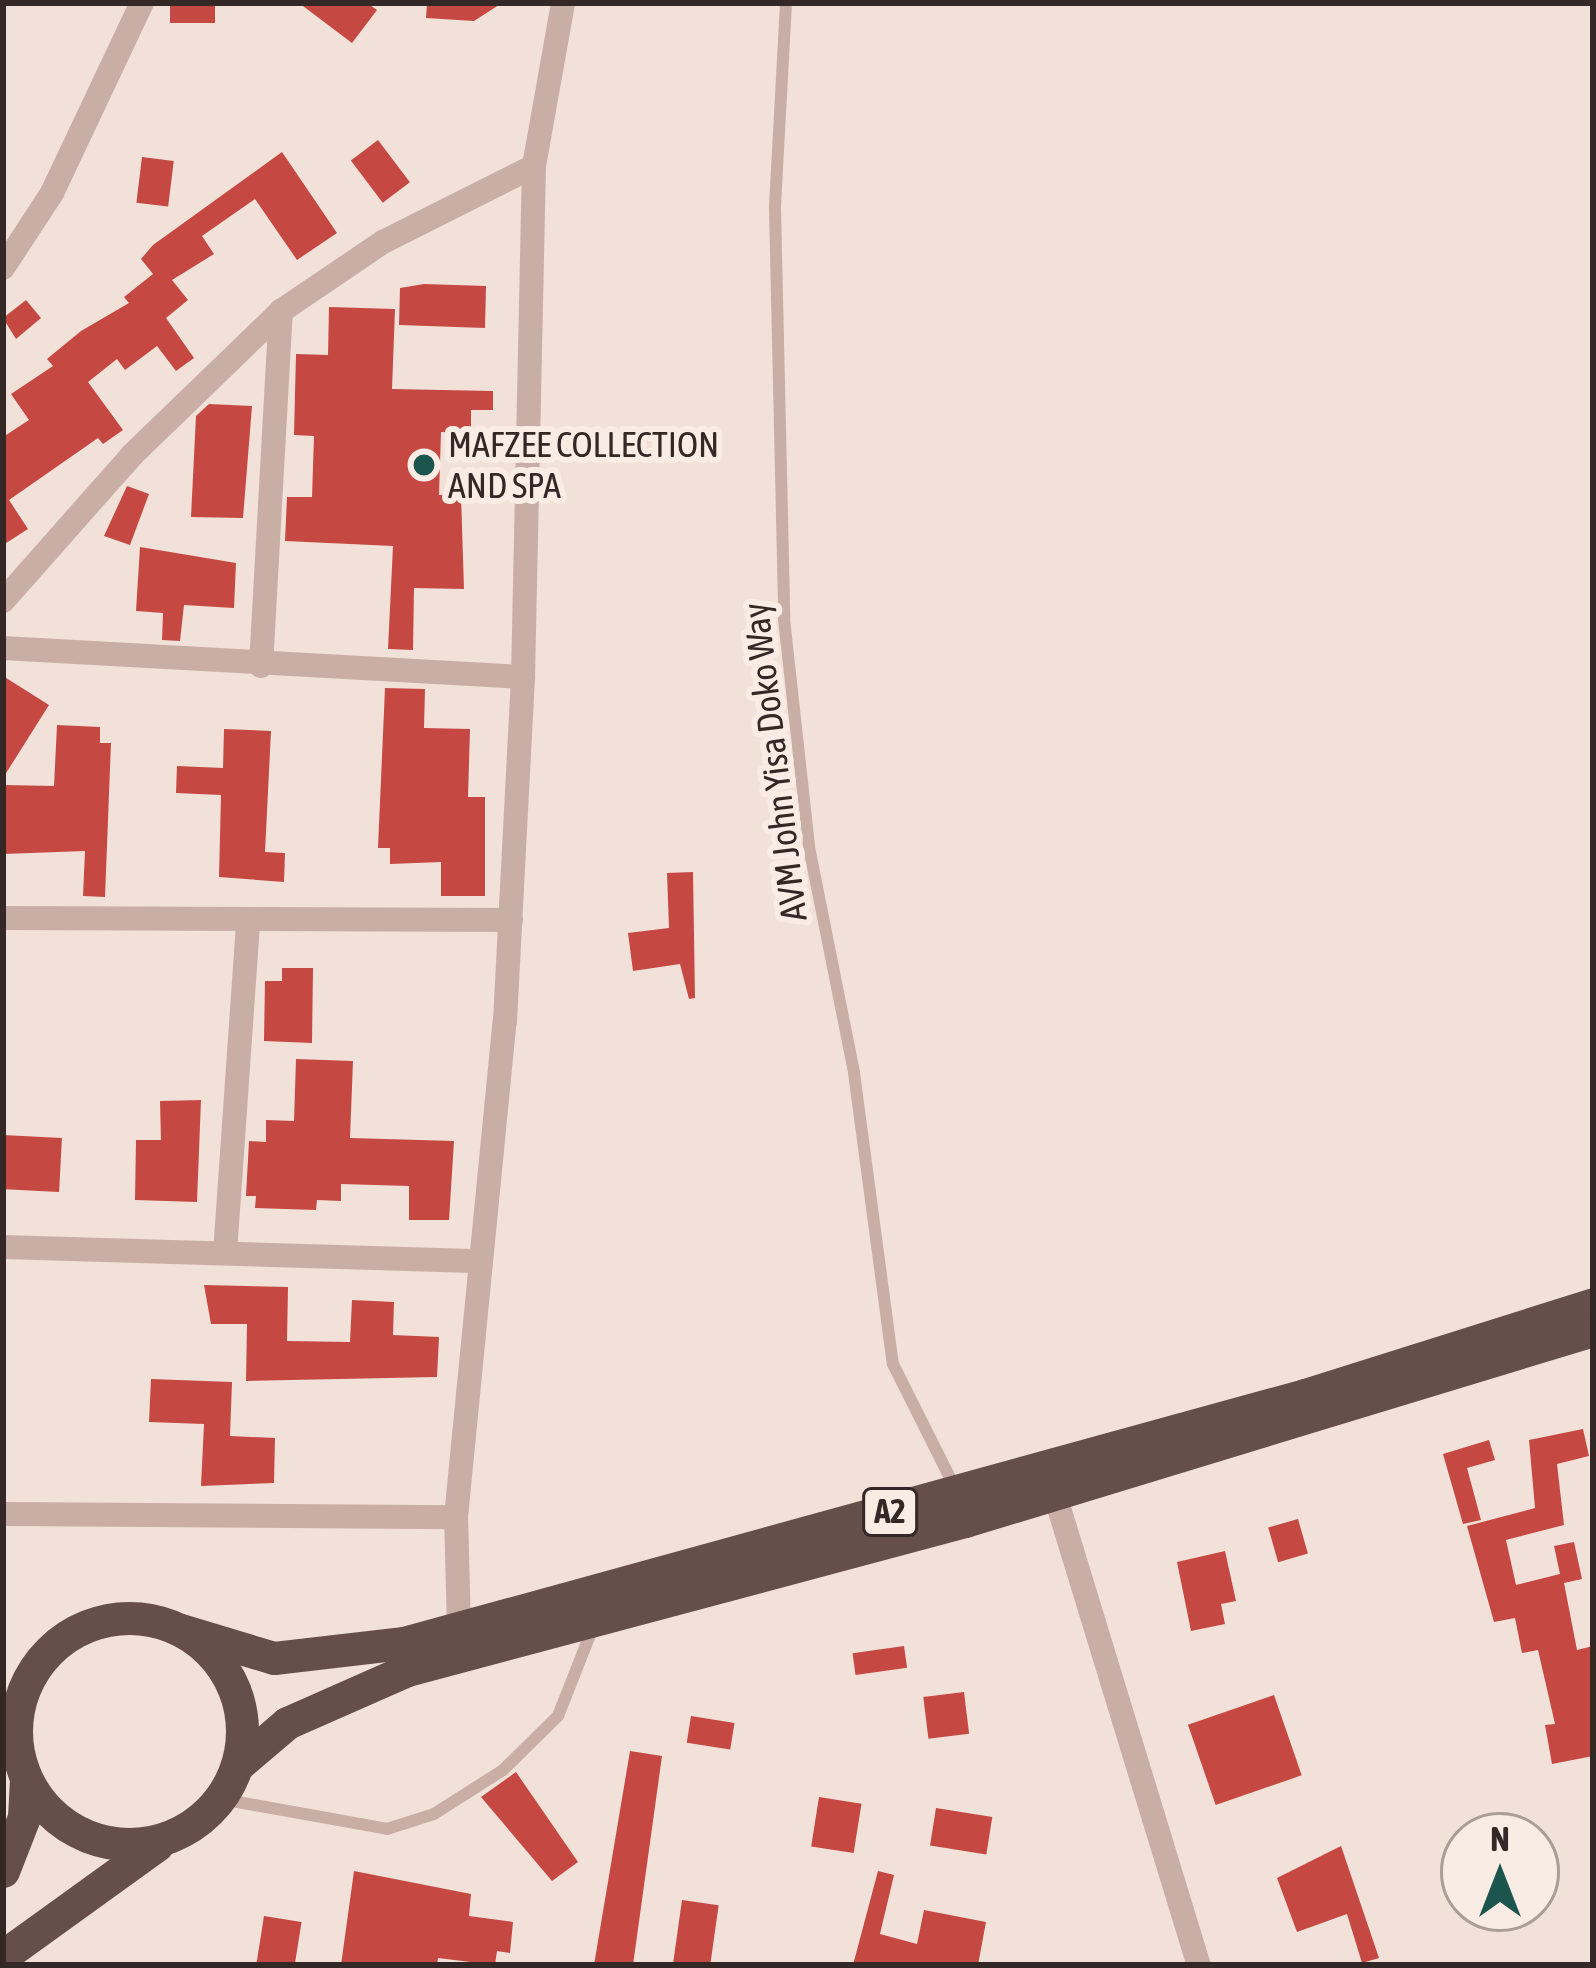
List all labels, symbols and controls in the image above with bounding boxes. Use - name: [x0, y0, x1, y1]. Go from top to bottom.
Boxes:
- place label: MAFZEE COLLECTION AND SPA: [448, 422, 719, 507]
- marker: MAFZEE COLLECTION AND SPA: [411, 452, 437, 478]
- street label: AVM John Yisa Doko Way: [734, 600, 816, 924]
- road number: A2: [860, 1485, 920, 1539]
- north arrow: [1440, 1812, 1560, 1932]
- text: N: [1490, 1820, 1510, 1858]

